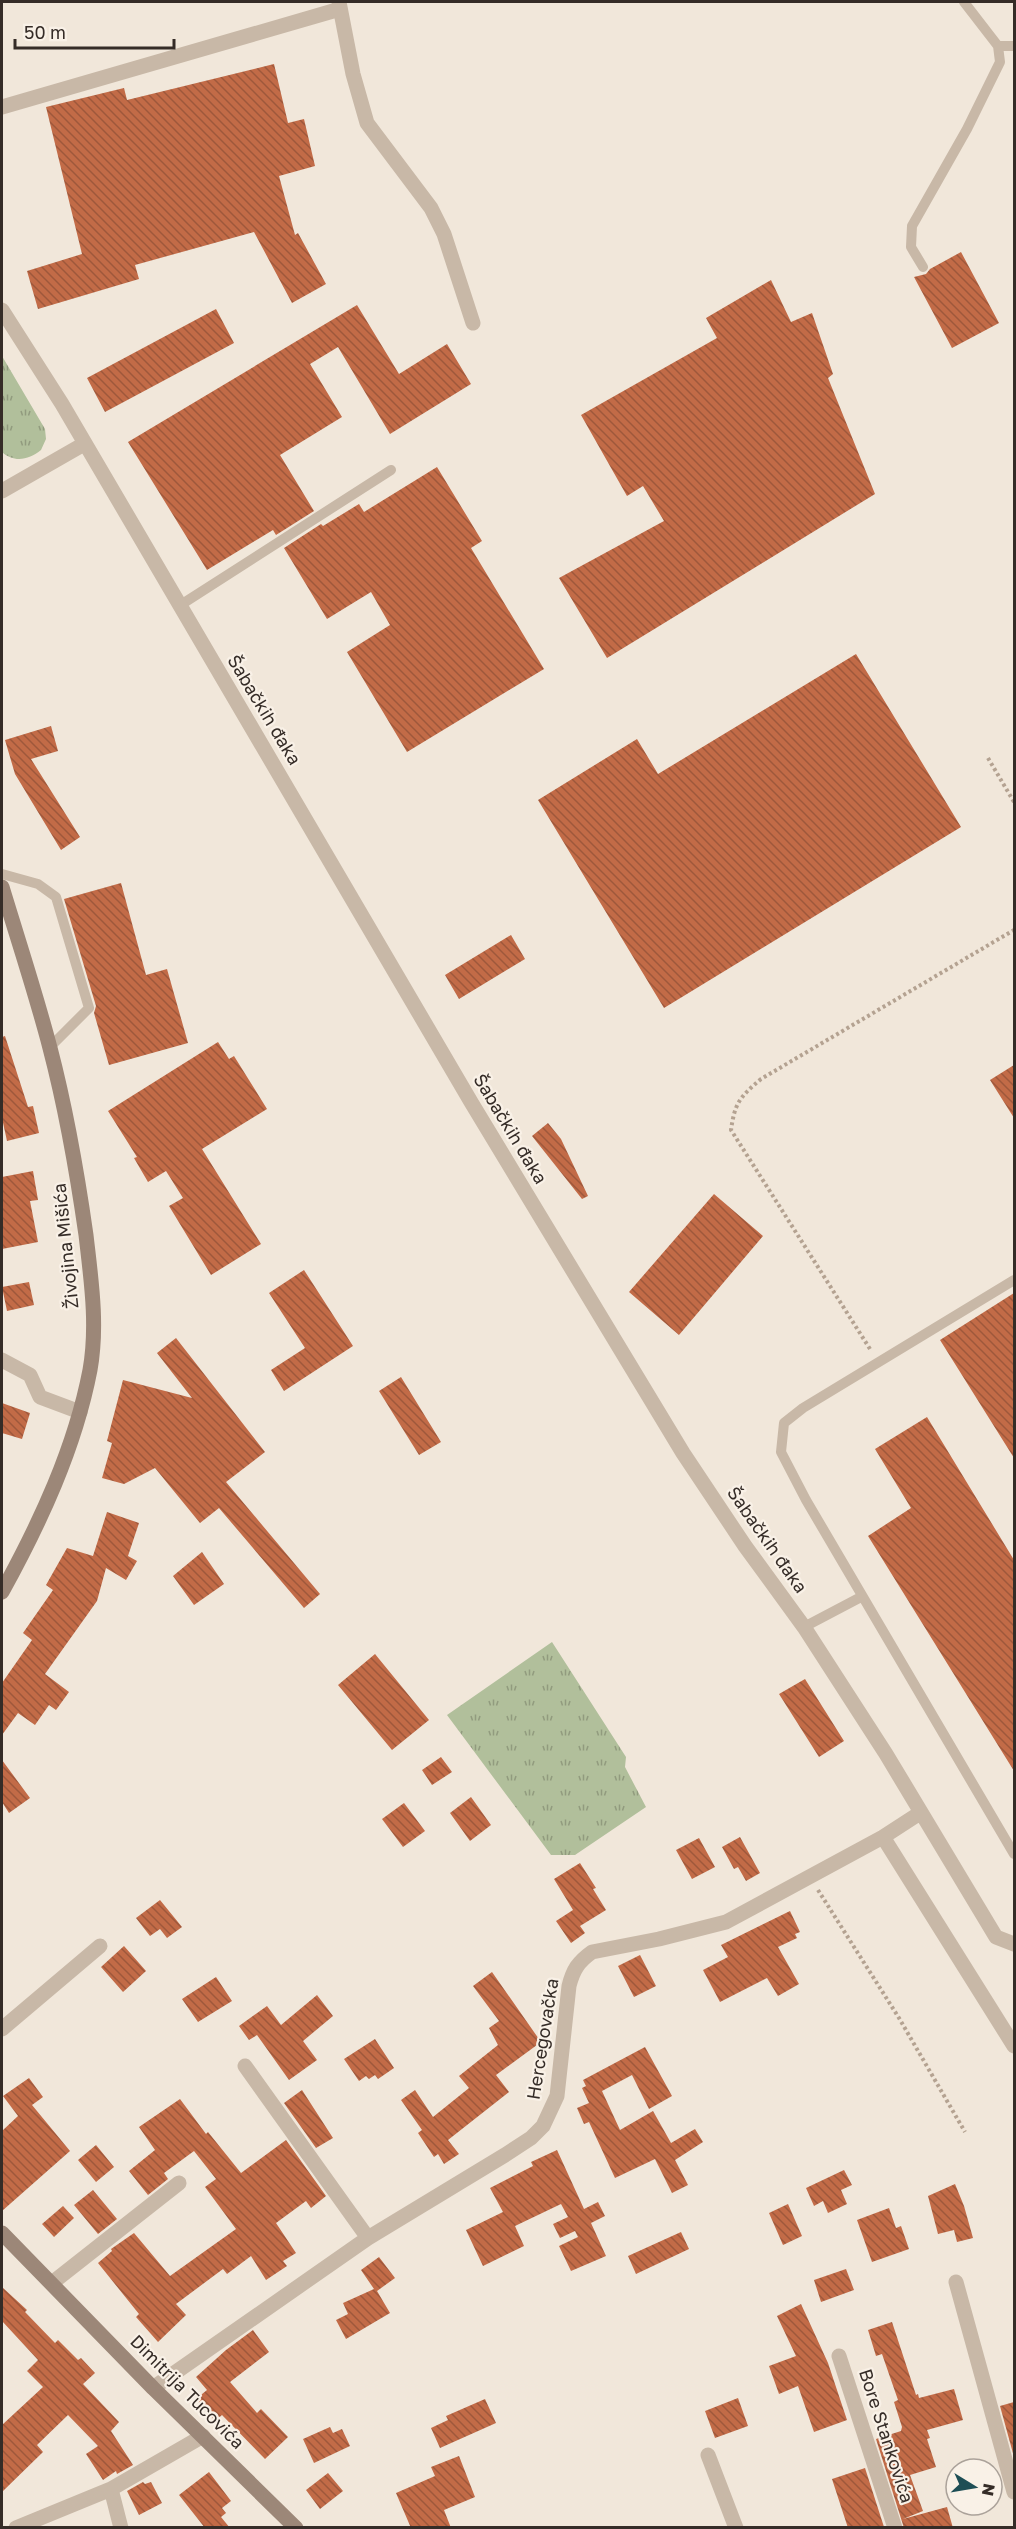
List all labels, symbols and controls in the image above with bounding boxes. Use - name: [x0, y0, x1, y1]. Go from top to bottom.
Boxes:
- scale bar: [15, 12, 174, 50]
- text: 50 m: [24, 21, 66, 43]
- street label: Šabačkih đaka: [223, 650, 306, 769]
- street label: Šabačkih đaka: [469, 1069, 552, 1188]
- street label: Živojina Mišića: [47, 1182, 83, 1310]
- street label: Šabačkih đaka: [723, 1482, 813, 1597]
- street label: Hercegovačka: [522, 1977, 562, 2101]
- street label: Dimitrija Tucovića: [126, 2330, 249, 2453]
- street label: Bore Stankovića: [855, 2366, 919, 2505]
- north arrow: [944, 2457, 1004, 2517]
- text: N: [978, 2482, 1000, 2498]

